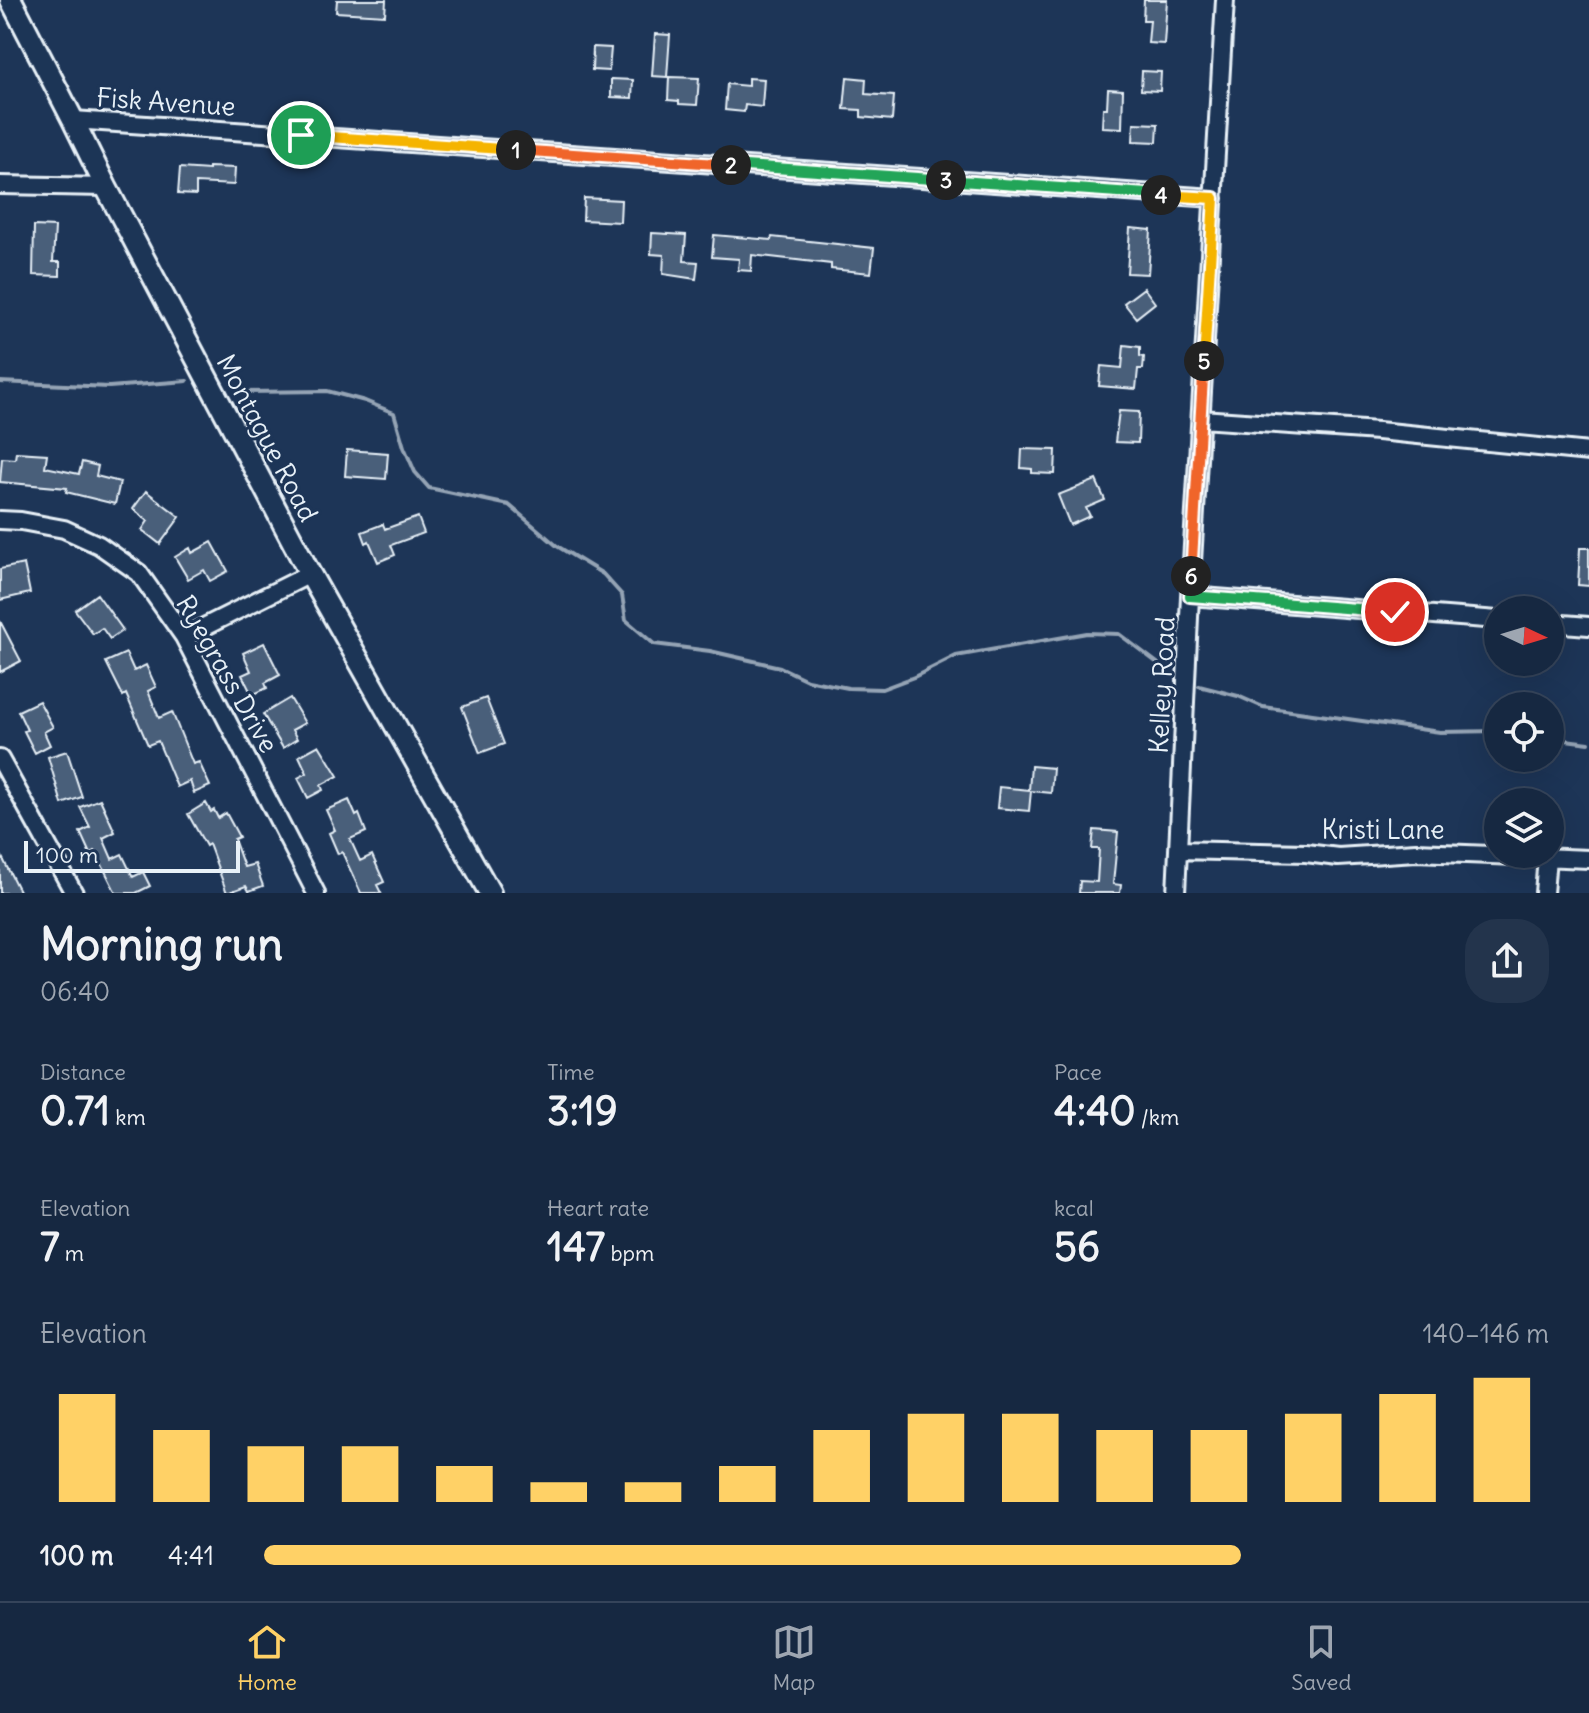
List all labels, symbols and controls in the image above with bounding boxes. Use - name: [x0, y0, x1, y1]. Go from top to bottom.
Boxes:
- street label: Fisk Avenue: [96, 80, 237, 123]
- pin: [267, 101, 335, 169]
- icon: arrive: [279, 113, 323, 157]
- pin: 1: [496, 130, 536, 170]
- text: 1: [512, 136, 520, 164]
- pin: 2: [711, 145, 751, 185]
- text: 2: [725, 151, 737, 179]
- pin: 3: [926, 160, 966, 200]
- text: 3: [940, 166, 952, 194]
- pin: 4: [1141, 175, 1181, 215]
- text: 4: [1155, 181, 1167, 209]
- pin: 5: [1184, 341, 1224, 381]
- text: 5: [1198, 347, 1210, 375]
- street label: Montague Road: [210, 349, 325, 527]
- pin: 6: [1171, 556, 1211, 596]
- text: 6: [1185, 562, 1197, 590]
- pin: [1361, 578, 1429, 646]
- street label: Ryegrass Drive: [169, 589, 286, 758]
- icon: check: [1373, 590, 1417, 634]
- north arrow: [1484, 596, 1564, 676]
- map controls: [1484, 596, 1564, 868]
- street label: Kelley Road: [1141, 616, 1182, 754]
- button: locate: [1484, 692, 1564, 772]
- button: layers: [1484, 788, 1564, 868]
- street label: Kristi Lane: [1322, 813, 1444, 846]
- scale bar: [24, 837, 240, 873]
- text: 100 m: [36, 841, 98, 869]
- text: Morning run: [40, 917, 283, 972]
- button: share: [1465, 919, 1549, 1003]
- text: 06:40: [40, 975, 110, 1008]
- text: Distance: [40, 1058, 126, 1086]
- text: Time: [547, 1058, 595, 1086]
- text: Pace: [1054, 1058, 1102, 1086]
- text: 0.71: [40, 1086, 110, 1136]
- text: 3:19: [547, 1086, 618, 1136]
- text: 4:40: [1054, 1086, 1136, 1136]
- text: km: [110, 1103, 146, 1131]
- text: /km: [1136, 1103, 1179, 1131]
- text: Elevation: [40, 1194, 130, 1222]
- text: Heart rate: [547, 1194, 649, 1222]
- text: kcal: [1054, 1194, 1094, 1222]
- text: 7: [40, 1222, 60, 1272]
- text: 147: [547, 1222, 605, 1272]
- text: 56: [1054, 1222, 1100, 1272]
- text: m: [60, 1239, 84, 1267]
- text: bpm: [605, 1239, 654, 1267]
- text: Elevation: [40, 1317, 147, 1350]
- text: 140–146 m: [1422, 1317, 1549, 1350]
- text: 100 m: [40, 1539, 114, 1572]
- text: 4:41: [168, 1539, 214, 1572]
- tab: Home: [238, 1620, 297, 1696]
- tab: Map: [772, 1620, 816, 1696]
- tab: Saved: [1291, 1620, 1351, 1696]

